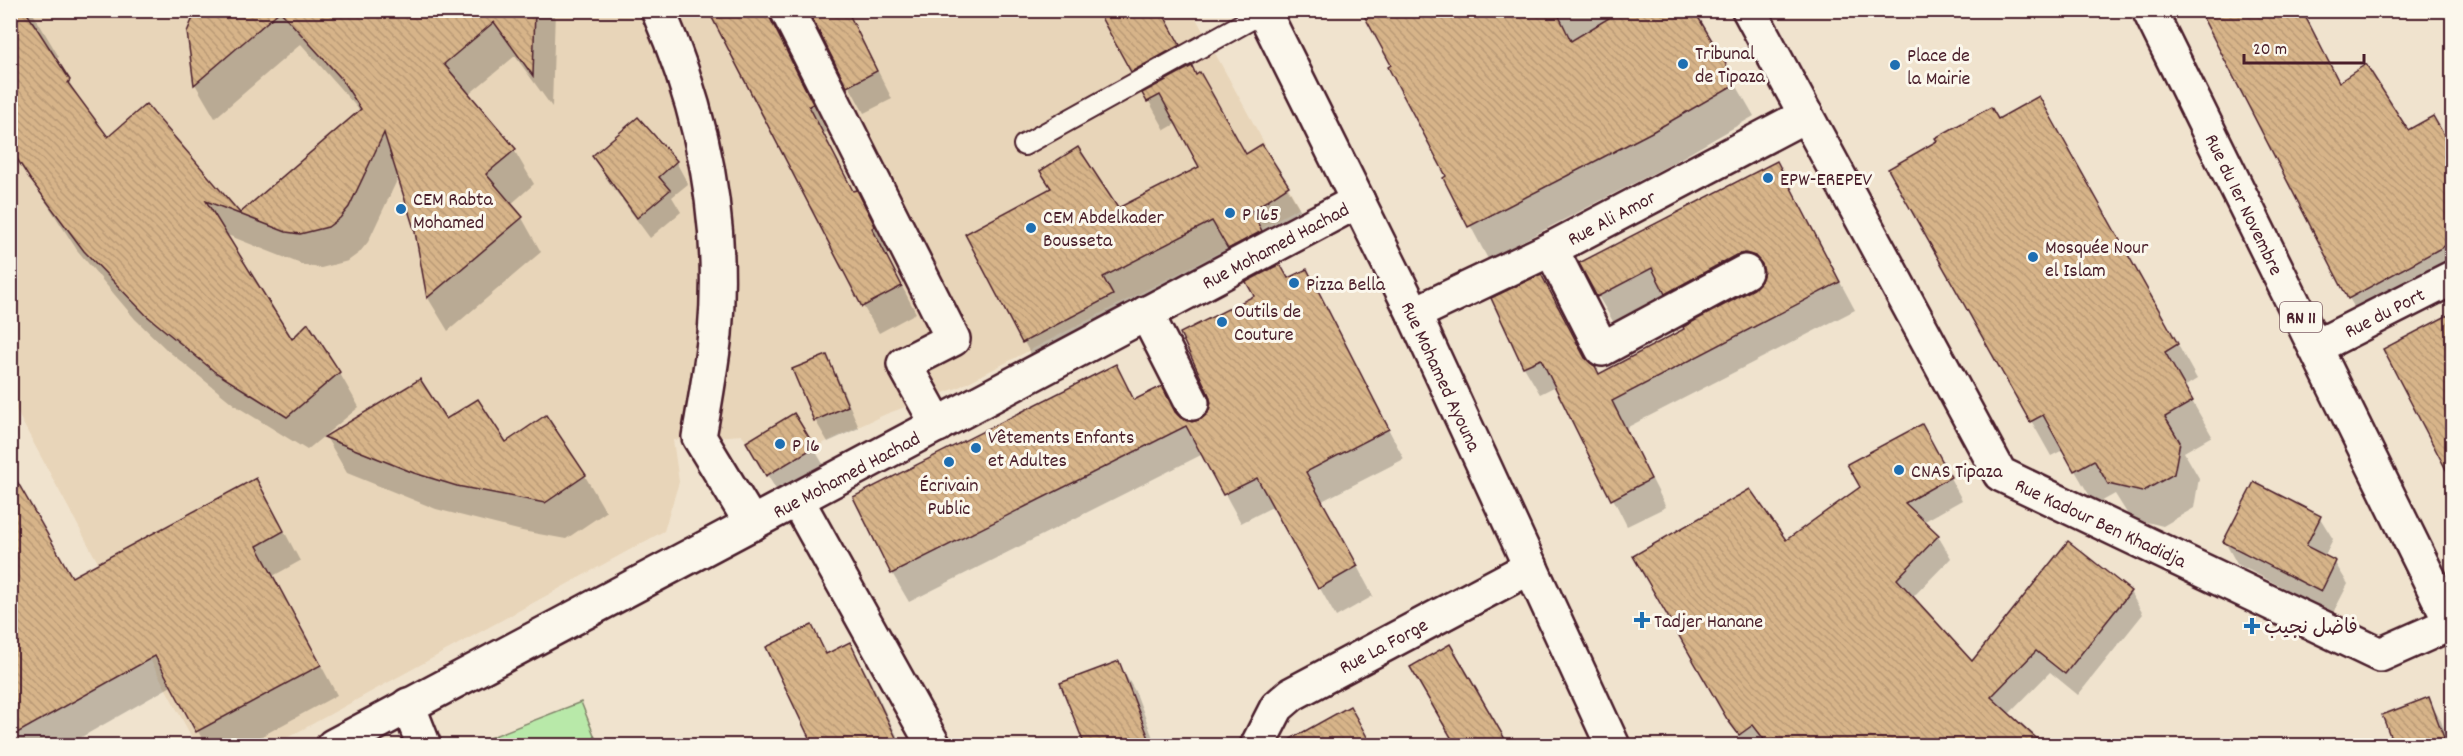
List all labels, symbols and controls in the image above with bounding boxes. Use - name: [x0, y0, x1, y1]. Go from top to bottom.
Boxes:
- scale bar: [2244, 27, 2364, 65]
- text: 20 m: [2253, 38, 2287, 63]
- place label: Tribunal de Tipaza: [1695, 41, 1766, 92]
- place label: Place de la Mairie: [1907, 43, 1971, 94]
- marker: Tribunal de Tipaza: [1676, 57, 1690, 71]
- marker: Place de la Mairie: [1888, 58, 1902, 72]
- street label: Rue du 1er Novembre: [2196, 130, 2289, 281]
- place label: EPW-EREPEV: [1780, 167, 1873, 195]
- marker: EPW-EREPEV: [1761, 171, 1775, 185]
- street label: Rue Ali Amor: [1563, 184, 1662, 255]
- place label: CEM Rabta Mohamed: [413, 187, 493, 238]
- street label: Rue Mohamed Hachad: [1198, 197, 1355, 298]
- marker: CEM Rabta Mohamed: [394, 202, 408, 216]
- place label: P 165: [1242, 202, 1279, 230]
- place label: CEM Abdelkader Bousseta: [1043, 205, 1165, 256]
- marker: P 165: [1223, 206, 1237, 220]
- marker: CEM Abdelkader Bousseta: [1024, 221, 1038, 235]
- place label: Mosquée Nour el Islam: [2045, 235, 2149, 286]
- marker: Mosquée Nour el Islam: [2026, 250, 2040, 264]
- place label: Pizza Bella: [1306, 272, 1386, 300]
- marker: Pizza Bella: [1287, 276, 1301, 290]
- street label: Rue du Port: [2340, 282, 2431, 347]
- street label: Rue Mohamed Ayouna: [1392, 298, 1487, 457]
- place label: Outils de Couture: [1234, 299, 1301, 350]
- road number: RN 11: [2280, 302, 2322, 332]
- marker: Outils de Couture: [1215, 315, 1229, 329]
- place label: Vêtements Enfants et Adultes: [988, 425, 1134, 476]
- street label: Rue Mohamed Hachad: [769, 426, 926, 527]
- place label: P 16: [792, 433, 820, 461]
- marker: P 16: [773, 437, 787, 451]
- marker: Vêtements Enfants et Adultes: [969, 441, 983, 455]
- marker: Écrivain Public: [942, 455, 956, 469]
- place label: CNAS Tipaza: [1911, 459, 2003, 487]
- marker: CNAS Tipaza: [1892, 463, 1906, 477]
- place label: Écrivain Public: [920, 473, 978, 524]
- street label: Rue Kadour Ben Khadidja: [2009, 473, 2191, 577]
- place label: Tadjer Hanane: [1654, 609, 1763, 637]
- street label: Rue La Forge: [1335, 613, 1434, 683]
- marker: Tadjer Hanane: [1635, 613, 1649, 627]
- place label: فاضل نجيب: [2264, 615, 2358, 643]
- marker: فاضل نجيب: [2245, 619, 2259, 633]

